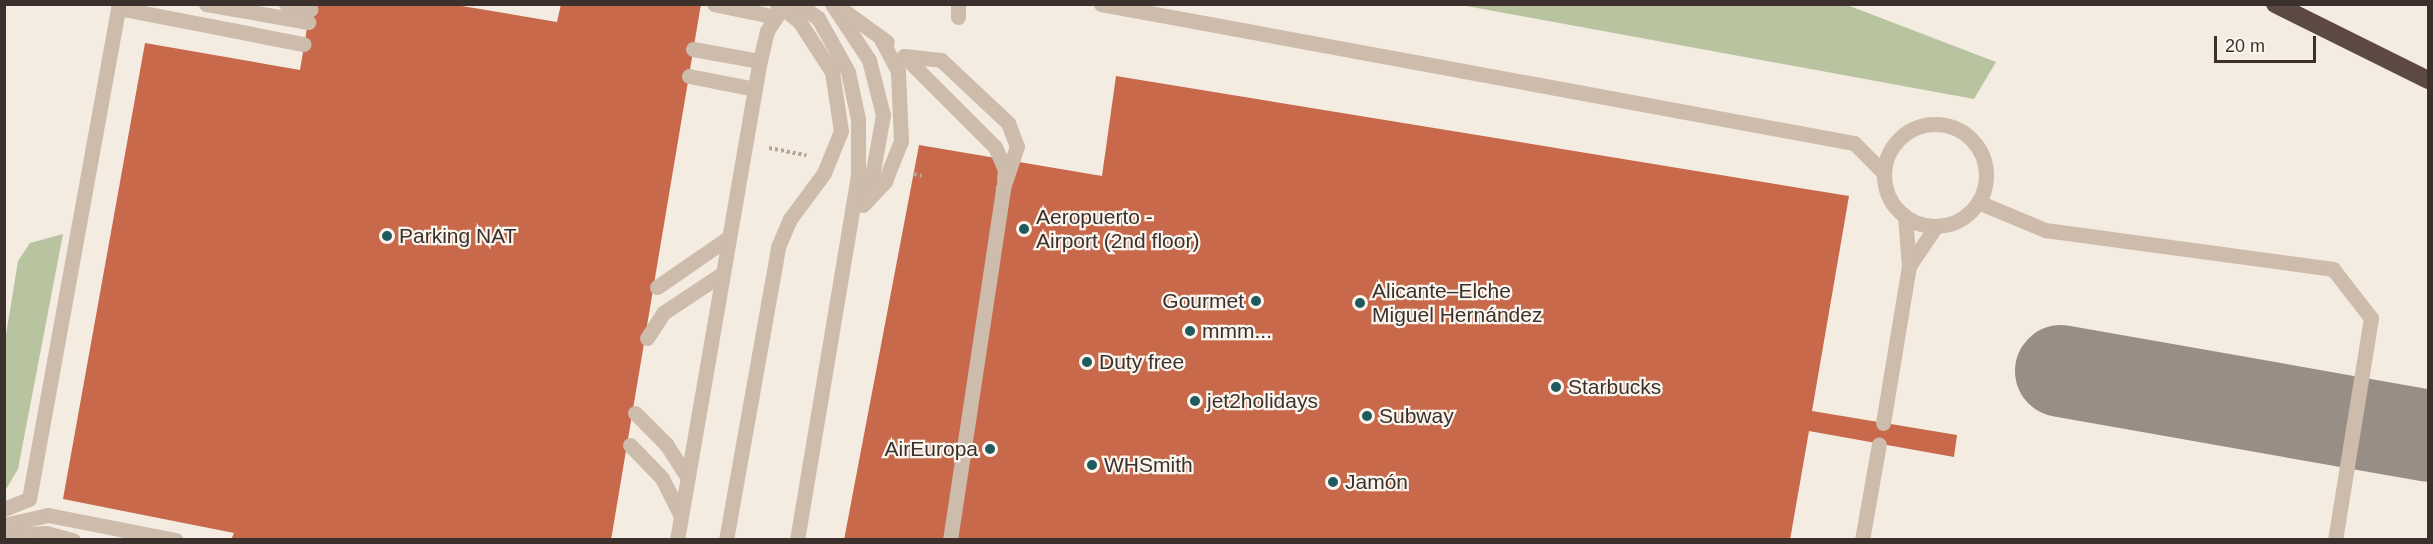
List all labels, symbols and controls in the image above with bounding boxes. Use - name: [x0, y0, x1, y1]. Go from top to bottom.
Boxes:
- scale bar: [2217, 24, 2319, 62]
- text: 20 m: [2225, 36, 2265, 56]
- place label: Aeropuerto - Airport (2nd floor): [1036, 204, 1199, 254]
- marker: Aeropuerto - Airport (2nd floor): [1017, 222, 1031, 236]
- place label: Parking NAT: [399, 223, 516, 249]
- marker: Parking NAT: [380, 229, 394, 243]
- place label: Alicante–Elche Miguel Hernández: [1372, 278, 1542, 328]
- place label: Gourmet: [1162, 288, 1244, 314]
- marker: Gourmet: [1249, 294, 1263, 308]
- marker: Alicante–Elche Miguel Hernández: [1353, 296, 1367, 310]
- place label: mmm...: [1202, 318, 1272, 344]
- marker: mmm...: [1183, 324, 1197, 338]
- place label: Duty free: [1099, 349, 1184, 375]
- marker: Duty free: [1080, 355, 1094, 369]
- place label: Starbucks: [1568, 374, 1661, 400]
- marker: Starbucks: [1549, 380, 1563, 394]
- place label: jet2holidays: [1207, 388, 1318, 414]
- marker: jet2holidays: [1188, 394, 1202, 408]
- place label: Subway: [1379, 403, 1454, 429]
- marker: Subway: [1360, 409, 1374, 423]
- place label: AirEuropa: [885, 436, 978, 462]
- marker: AirEuropa: [983, 442, 997, 456]
- place label: WHSmith: [1104, 452, 1193, 478]
- marker: WHSmith: [1085, 458, 1099, 472]
- place label: Jamón: [1345, 469, 1408, 495]
- marker: Jamón: [1326, 475, 1340, 489]

